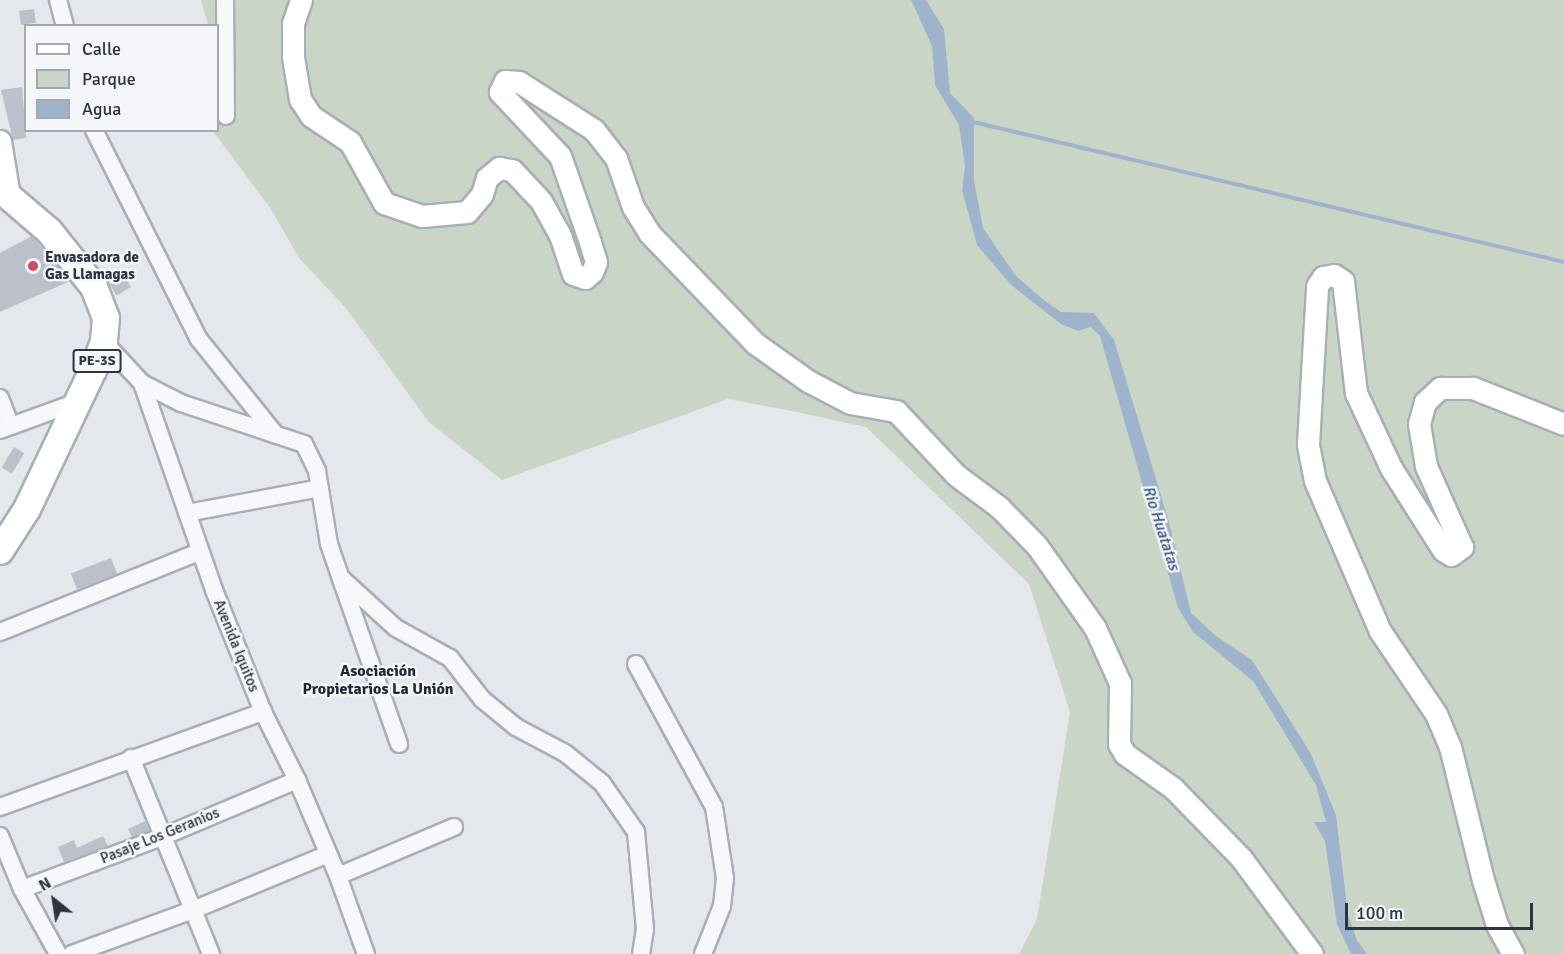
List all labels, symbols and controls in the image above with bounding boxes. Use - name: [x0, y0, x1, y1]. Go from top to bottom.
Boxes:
- legend: [24, 24, 219, 132]
- text: Calle: [82, 38, 121, 60]
- text: Parque: [82, 68, 136, 90]
- text: Agua: [82, 98, 121, 120]
- place label: Envasadora de Gas Llamagas: [45, 248, 139, 283]
- marker: Envasadora de Gas Llamagas: [26, 259, 40, 273]
- road number: PE-3S: [72, 350, 122, 372]
- water label: Rio Huatatas: [1138, 483, 1184, 573]
- street label: Avenida Iquitos: [209, 597, 263, 695]
- district label: Asociación Propietarios La Unión: [302, 661, 454, 699]
- street label: Pasaje Los Geranios: [98, 804, 222, 868]
- north arrow: [24, 870, 84, 930]
- text: N: [35, 873, 55, 896]
- scale bar: [1348, 891, 1536, 929]
- text: 100 m: [1356, 902, 1403, 924]

